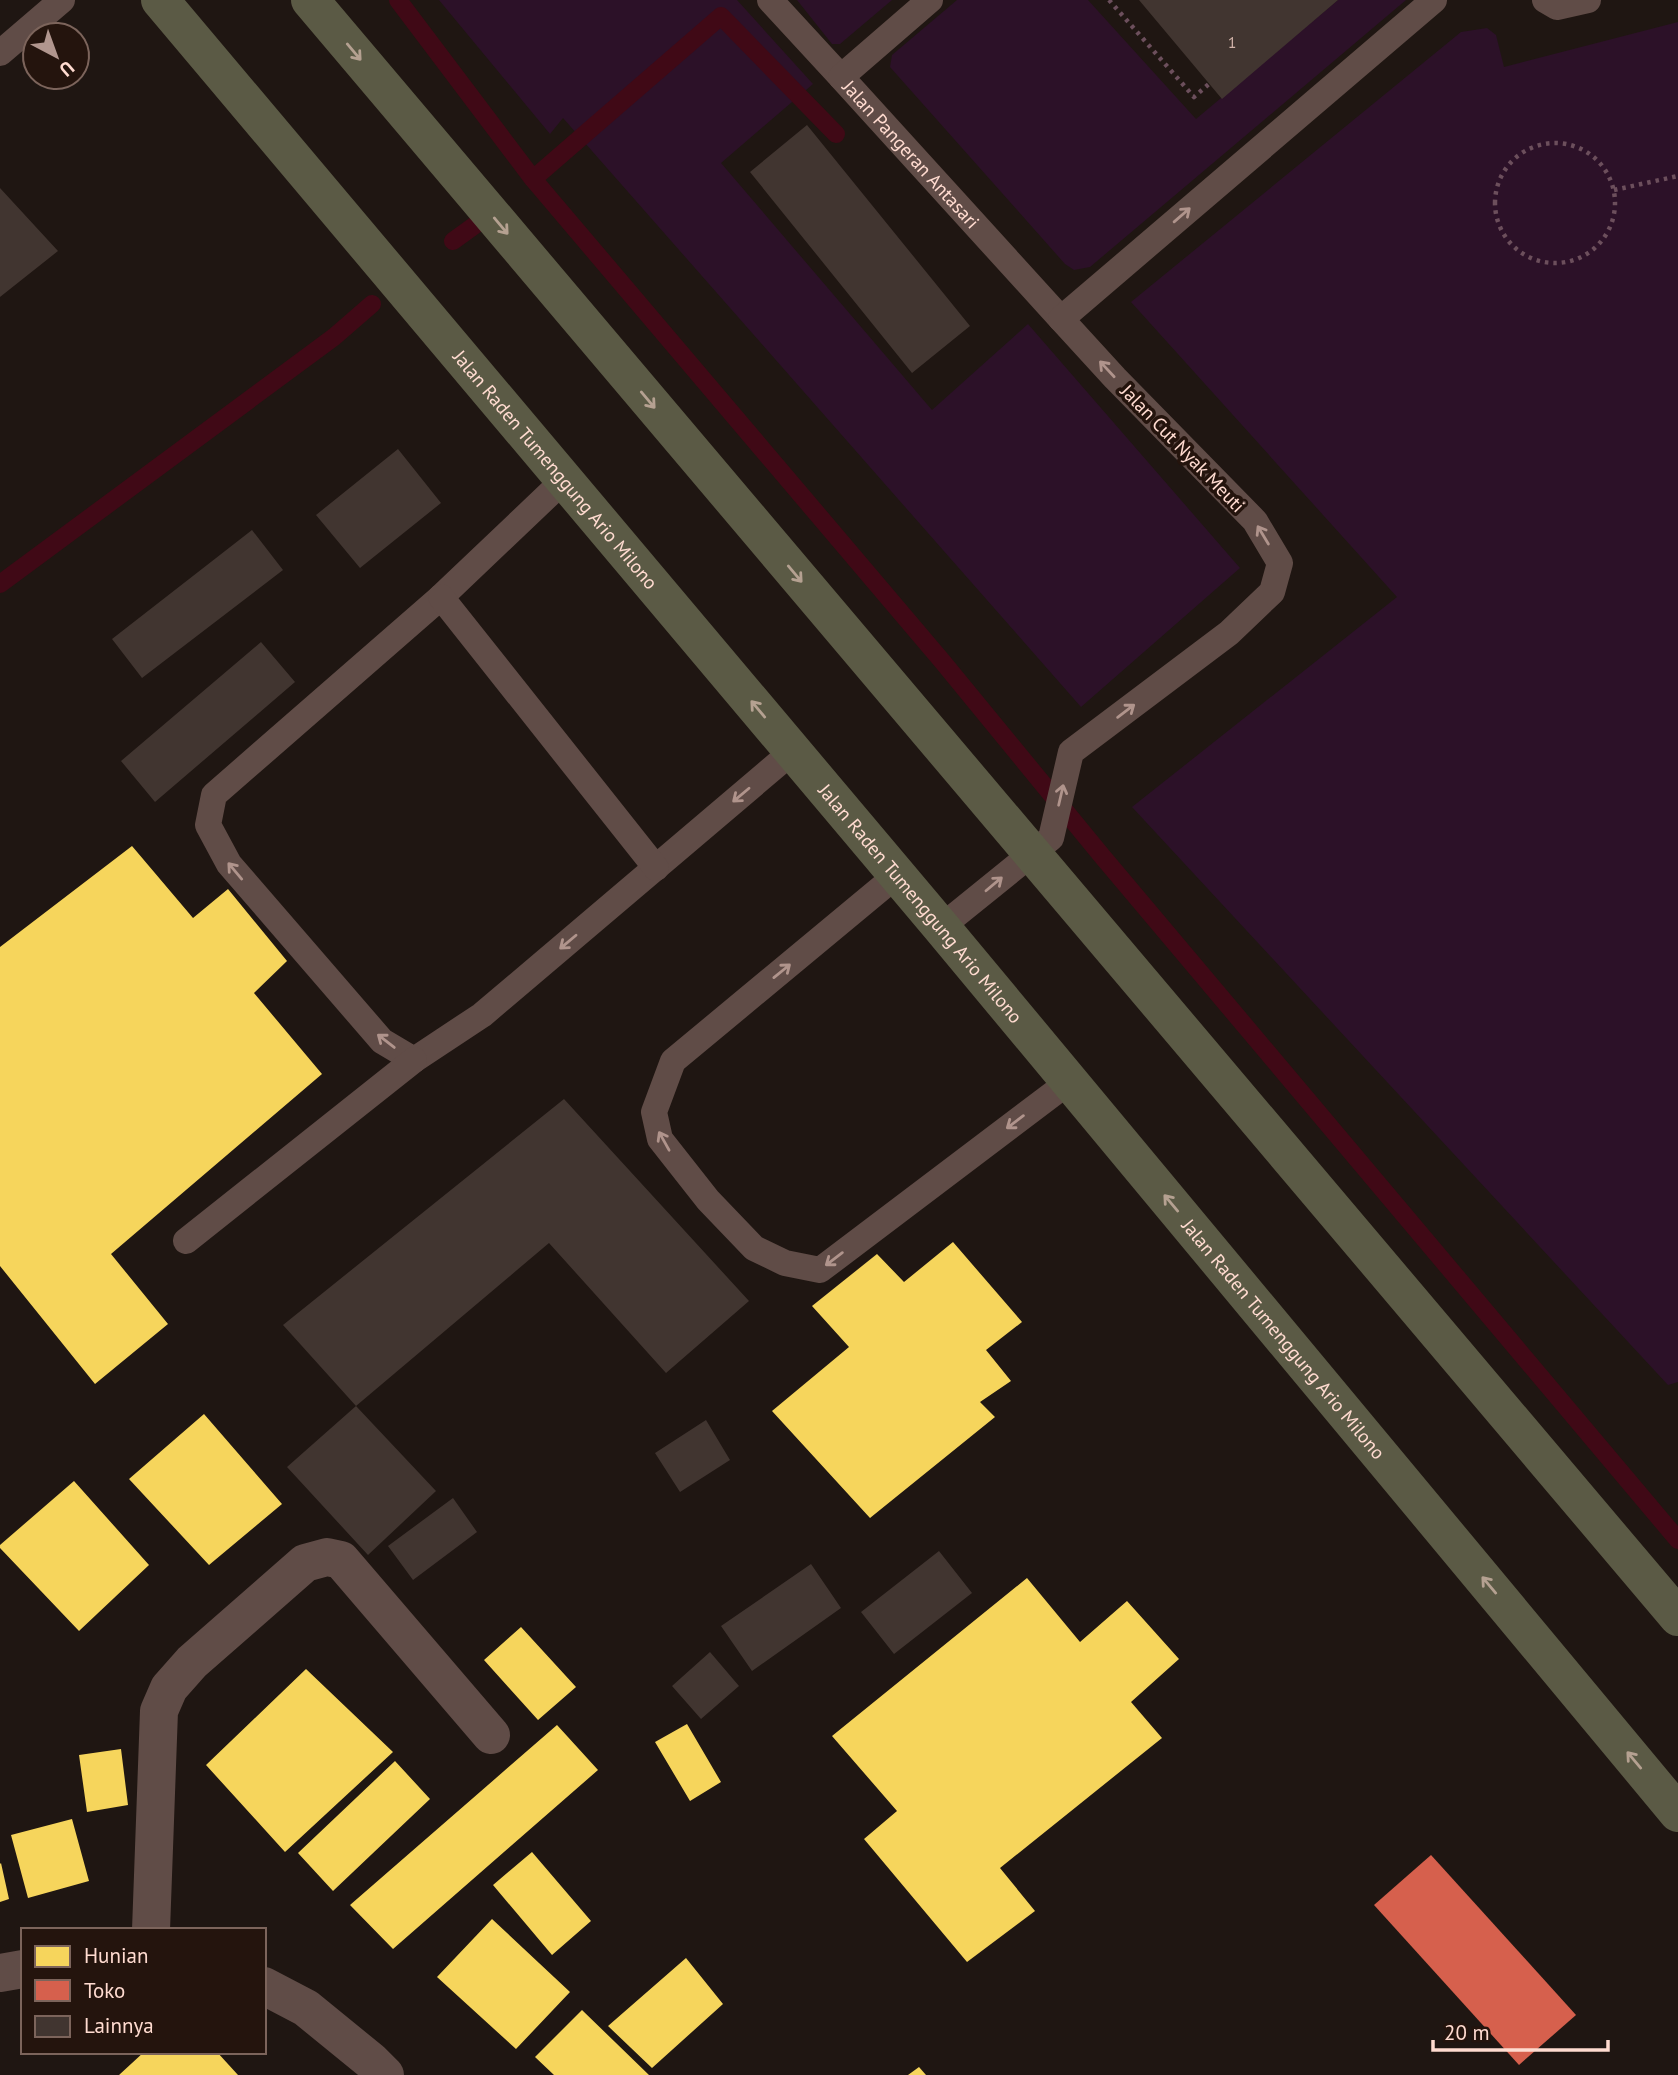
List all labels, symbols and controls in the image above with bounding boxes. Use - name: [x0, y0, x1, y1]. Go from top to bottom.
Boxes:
- north arrow: [21, 21, 91, 91]
- house number: 1: [1228, 32, 1236, 52]
- one-way arrow: [347, 43, 362, 61]
- text: U: [55, 56, 80, 82]
- street label: Jalan Pangeran Antasari: [837, 74, 985, 233]
- one-way arrow: [1173, 207, 1191, 223]
- one-way arrow: [493, 217, 509, 235]
- street label: Jalan Raden Tumenggung Ario Milono: [447, 344, 663, 594]
- one-way arrow: [1099, 360, 1115, 378]
- street label: Jalan Cut Nyak Meuti: [1115, 378, 1250, 517]
- one-way arrow: [640, 391, 656, 409]
- one-way arrow: [1256, 525, 1270, 545]
- one-way arrow: [787, 564, 802, 582]
- one-way arrow: [750, 701, 766, 719]
- one-way arrow: [1116, 703, 1134, 718]
- street label: Jalan Raden Tumenggung Ario Milono: [813, 778, 1028, 1028]
- one-way arrow: [1055, 784, 1068, 807]
- one-way arrow: [732, 787, 750, 803]
- one-way arrow: [227, 863, 243, 881]
- one-way arrow: [984, 876, 1002, 892]
- one-way arrow: [559, 934, 577, 950]
- one-way arrow: [772, 963, 790, 979]
- one-way arrow: [377, 1034, 395, 1049]
- one-way arrow: [1006, 1115, 1025, 1129]
- one-way arrow: [657, 1132, 671, 1152]
- one-way arrow: [1164, 1195, 1179, 1213]
- street label: Jalan Raden Tumenggung Ario Milono: [1176, 1213, 1391, 1464]
- one-way arrow: [825, 1252, 843, 1267]
- one-way arrow: [1481, 1577, 1497, 1595]
- one-way arrow: [1627, 1752, 1642, 1770]
- legend: [21, 1928, 266, 2054]
- text: Hunian: [84, 1942, 148, 1969]
- text: Toko: [84, 1977, 125, 2004]
- scale bar: [1433, 2008, 1608, 2052]
- text: Lainnya: [84, 2012, 154, 2039]
- text: 20 m: [1444, 2019, 1490, 2046]

